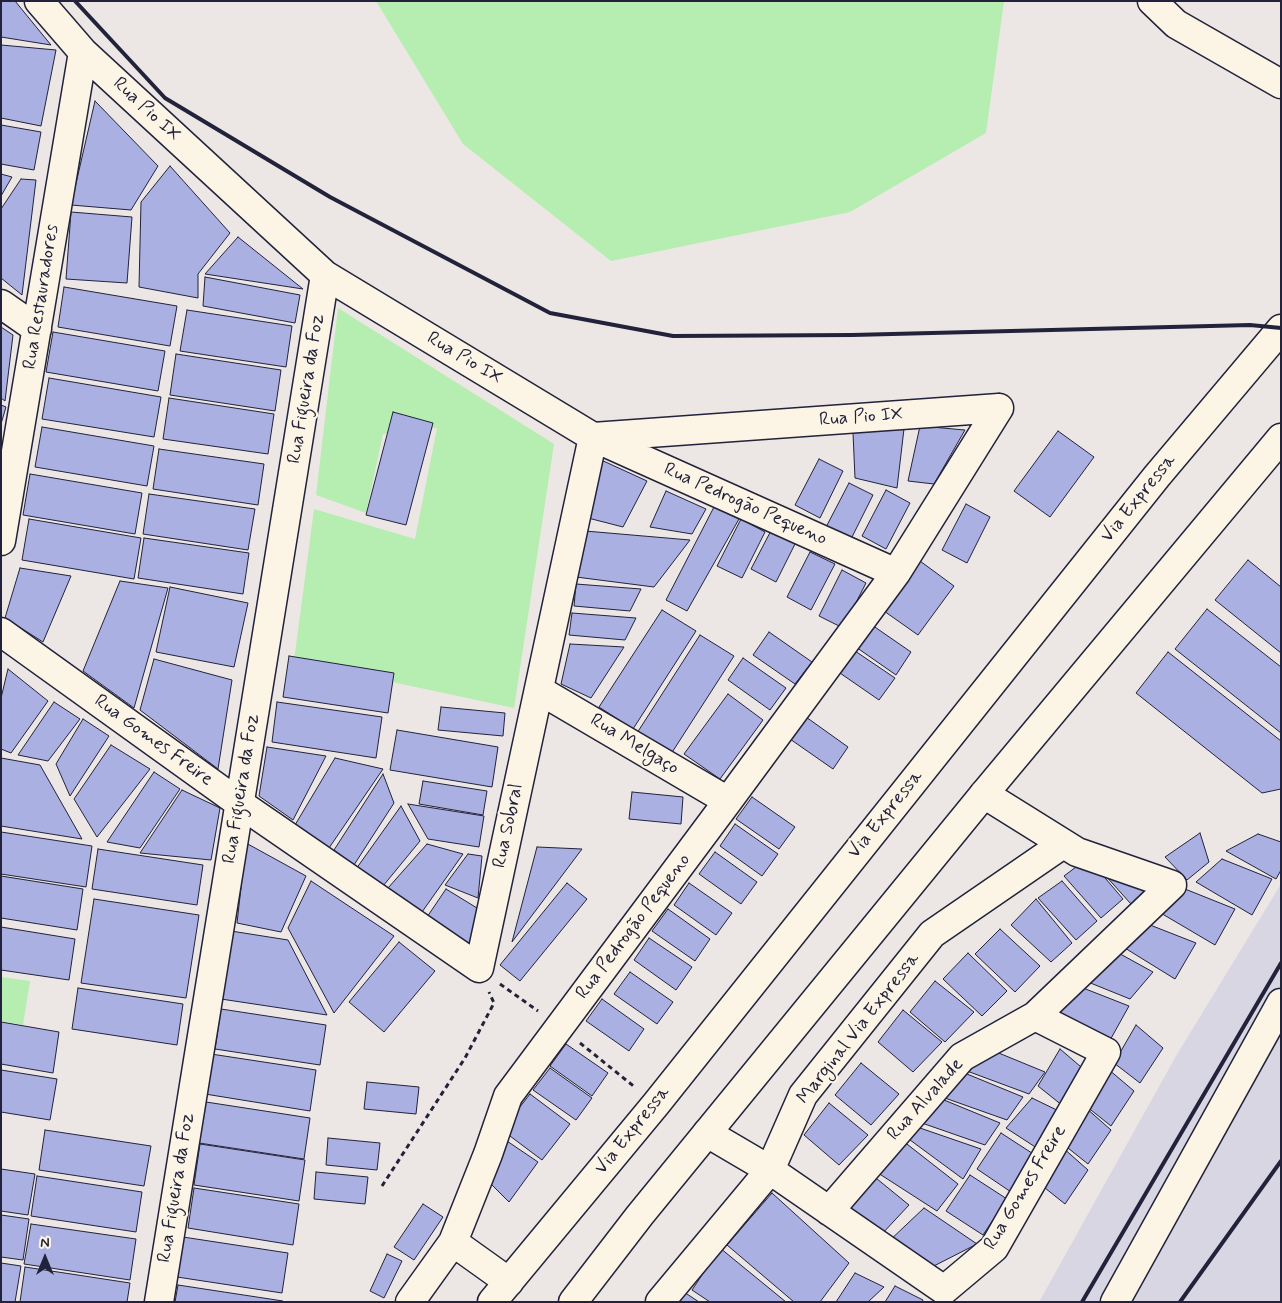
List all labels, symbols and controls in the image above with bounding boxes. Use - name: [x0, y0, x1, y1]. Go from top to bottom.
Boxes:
- street label: Rua Pio IX: [108, 73, 184, 147]
- street label: Rua Restauradores: [19, 223, 65, 371]
- street label: Rua Figueira da Foz: [284, 313, 330, 465]
- street label: Rua Pio IX: [422, 328, 506, 390]
- street label: Rua Pio IX: [818, 404, 904, 432]
- street label: Via Expressa: [1096, 450, 1182, 548]
- street label: Rua Pedrogão Pequeno: [660, 459, 830, 551]
- street label: Rua Gomes Freire: [89, 690, 217, 792]
- street label: Rua Melgaço: [585, 710, 683, 780]
- street label: Rua Figueira da Foz: [219, 713, 265, 865]
- street label: Via Expressa: [843, 766, 929, 864]
- street label: Rua Sobral: [489, 782, 529, 870]
- street label: Rua Pedrogão Pequeno: [572, 850, 696, 1004]
- street label: Marginal Via Expressa: [793, 949, 925, 1109]
- street label: Rua Alvalade: [883, 1054, 969, 1146]
- street label: Via Expressa: [590, 1082, 676, 1180]
- street label: Rua Figueira da Foz: [154, 1112, 200, 1264]
- street label: Rua Gomes Freire: [980, 1121, 1072, 1255]
- north arrow: [20, 1233, 70, 1283]
- text: N: [40, 1234, 50, 1252]

